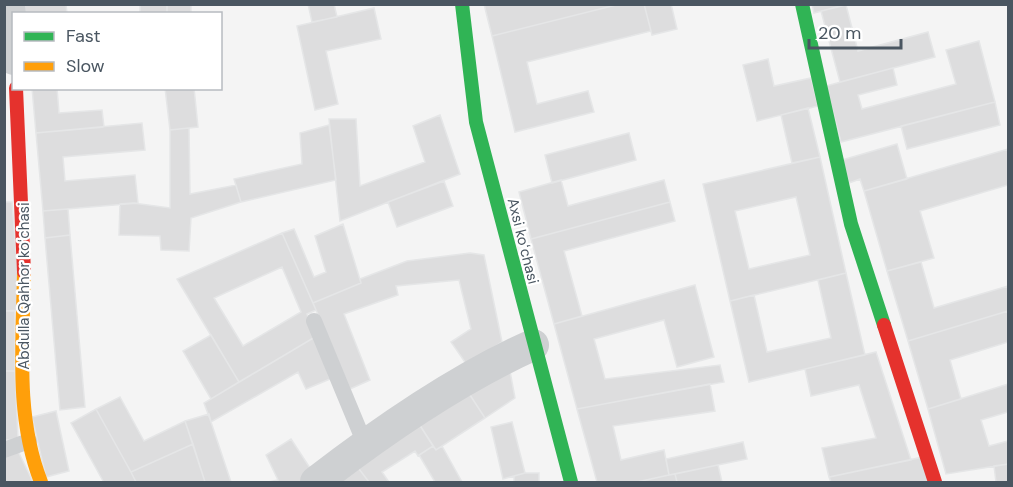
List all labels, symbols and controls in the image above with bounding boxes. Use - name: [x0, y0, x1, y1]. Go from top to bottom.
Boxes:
- legend: [12, 12, 222, 90]
- scale bar: [809, 12, 900, 50]
- text: 20 m: [818, 21, 861, 45]
- text: Fast: [66, 24, 101, 48]
- text: Slow: [66, 54, 105, 78]
- street label: Axsi koʻchasi: [503, 196, 543, 286]
- street label: Abdulla Qahhor koʻchasi: [14, 202, 34, 370]

